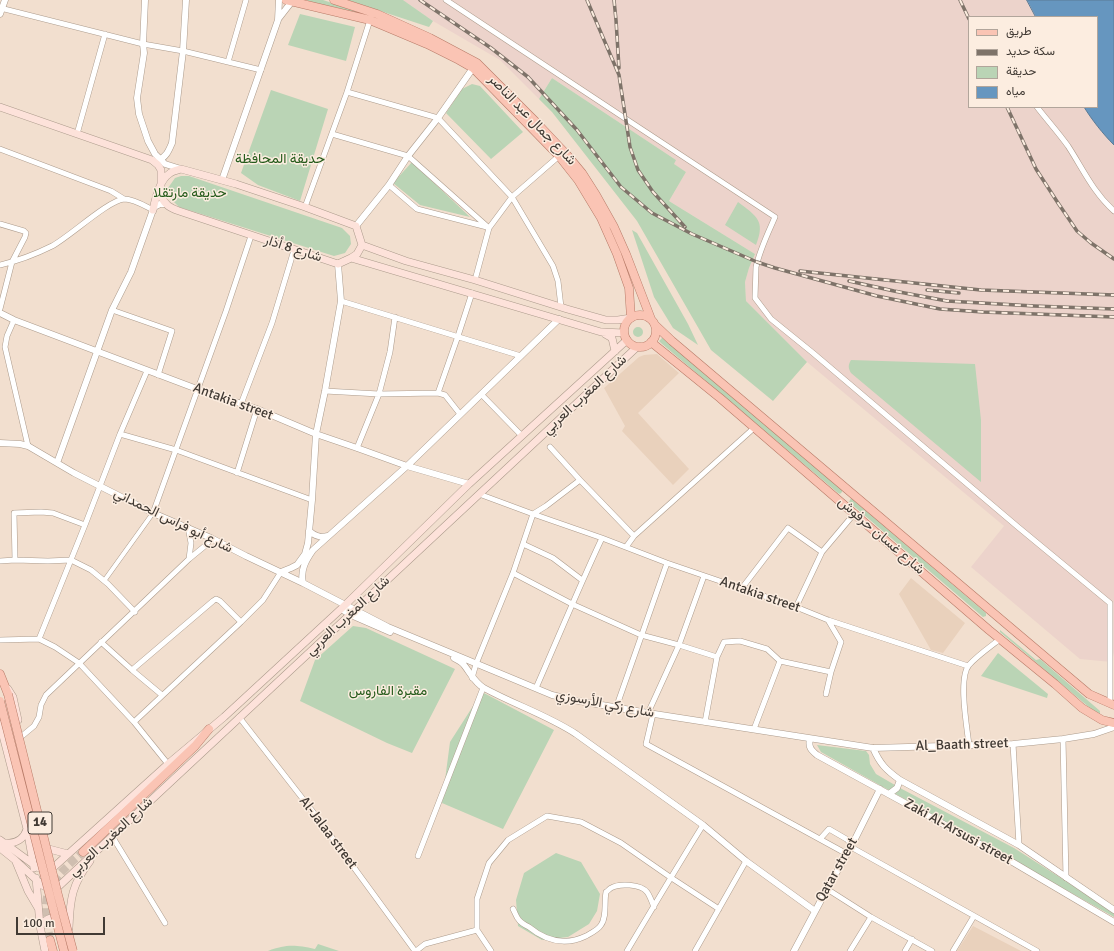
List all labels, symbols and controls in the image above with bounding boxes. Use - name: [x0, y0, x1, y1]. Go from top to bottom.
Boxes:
- legend: [968, 16, 1098, 108]
- text: طريق: [1006, 24, 1031, 39]
- text: سكة حديد: [1006, 44, 1055, 59]
- text: حديقة: [1006, 64, 1036, 79]
- street label: شارع جمال عبد الناصر: [484, 71, 580, 169]
- text: مياه: [1006, 84, 1025, 99]
- park label: حديقة المحافظة: [235, 151, 325, 167]
- park label: حديقة مارتقلا: [153, 185, 227, 201]
- street label: شارع 8 أذار: [262, 232, 324, 266]
- street label: شارع المغرب العربي: [539, 352, 631, 438]
- street label: Antakia street: [191, 380, 275, 424]
- street label: شارع أبو فراس الحمداني: [111, 485, 235, 557]
- street label: شارع غسان حرفوش: [834, 494, 928, 578]
- street label: شارع المغرب العربي: [302, 573, 394, 659]
- street label: Antakia street: [718, 573, 802, 617]
- park label: مقبرة الفاروس: [349, 683, 427, 699]
- street label: شارع زكي الأرسوزي: [554, 686, 656, 722]
- street label: Al_Baath street: [915, 735, 1009, 755]
- street label: شارع المغرب العربي: [65, 794, 157, 880]
- street label: Al-Jalaa street: [295, 794, 361, 872]
- street label: Zaki Al-Arsusi street: [901, 795, 1015, 869]
- road number: 14: [28, 812, 52, 834]
- street label: Qatar street: [812, 835, 862, 905]
- scale bar: [18, 909, 107, 935]
- text: 100 m: [23, 916, 55, 931]

